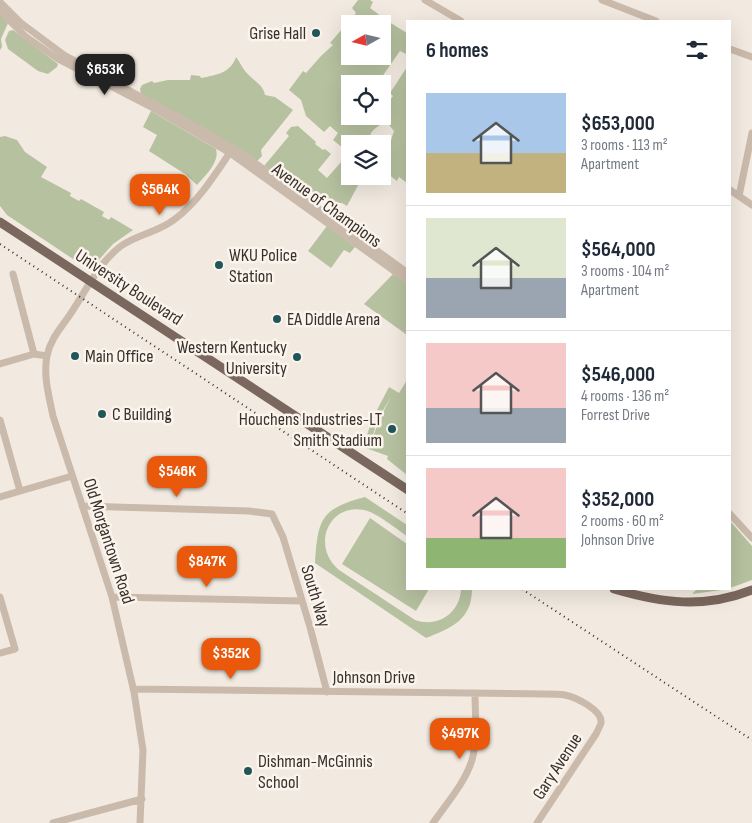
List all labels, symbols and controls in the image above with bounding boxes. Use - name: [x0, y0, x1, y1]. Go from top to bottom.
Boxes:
- north arrow: [341, 15, 391, 65]
- map controls: [341, 15, 391, 185]
- place label: Grise Hall: [249, 23, 306, 44]
- marker: Grise Hall: [310, 27, 322, 39]
- icon: filters: [683, 36, 711, 64]
- text: 6 homes: [426, 38, 489, 63]
- pin: $653K: [70, 54, 140, 96]
- text: $653K: [86, 60, 124, 79]
- button: locate: [341, 75, 391, 125]
- text: $653,000: [581, 111, 655, 136]
- icon: home: [466, 113, 526, 173]
- button: layers: [341, 135, 391, 185]
- text: 3 rooms · 113 m²: [581, 136, 668, 155]
- text: Apartment: [581, 155, 639, 174]
- street label: Avenue of Champions: [267, 158, 385, 252]
- pin: $564K: [125, 174, 195, 216]
- text: $564K: [141, 180, 179, 199]
- text: $564,000: [581, 237, 656, 262]
- icon: home: [466, 238, 526, 298]
- street label: University Boulevard: [71, 245, 186, 330]
- place label: WKU Police Station: [229, 245, 297, 287]
- marker: WKU Police Station: [213, 259, 225, 271]
- text: 3 rooms · 104 m²: [581, 262, 669, 281]
- text: Apartment: [581, 281, 639, 300]
- place label: EA Diddle Arena: [287, 309, 380, 330]
- marker: EA Diddle Arena: [271, 313, 283, 325]
- place label: Western Kentucky University: [177, 337, 287, 379]
- place label: Main Office: [85, 346, 153, 367]
- marker: Main Office: [69, 350, 81, 362]
- marker: Western Kentucky University: [291, 351, 303, 363]
- text: $546,000: [581, 362, 655, 387]
- icon: home: [466, 363, 526, 423]
- text: 4 rooms · 136 m²: [581, 387, 669, 406]
- place label: C Building: [112, 404, 172, 425]
- text: Forrest Drive: [581, 406, 650, 425]
- marker: C Building: [96, 408, 108, 420]
- place label: Houchens Industries-LT Smith Stadium: [239, 409, 382, 451]
- marker: Houchens Industries-LT Smith Stadium: [386, 423, 398, 435]
- pin: $546K: [142, 456, 212, 498]
- text: $546K: [158, 462, 196, 481]
- street label: Old Morgantown Road: [78, 476, 139, 606]
- text: $352,000: [581, 487, 654, 512]
- icon: home: [466, 488, 526, 548]
- text: 2 rooms · 60 m²: [581, 512, 664, 531]
- text: Johnson Drive: [581, 531, 654, 550]
- pin: $847K: [172, 546, 242, 588]
- text: $847K: [188, 552, 226, 571]
- street label: South Way: [296, 563, 335, 630]
- pin: $352K: [196, 638, 266, 680]
- text: $352K: [212, 644, 250, 663]
- street label: Johnson Drive: [332, 667, 415, 688]
- pin: $497K: [425, 718, 495, 760]
- text: $497K: [441, 724, 479, 743]
- street label: Gary Avenue: [528, 729, 587, 803]
- place label: Dishman-McGinnis School: [258, 751, 373, 793]
- marker: Dishman-McGinnis School: [242, 765, 254, 777]

